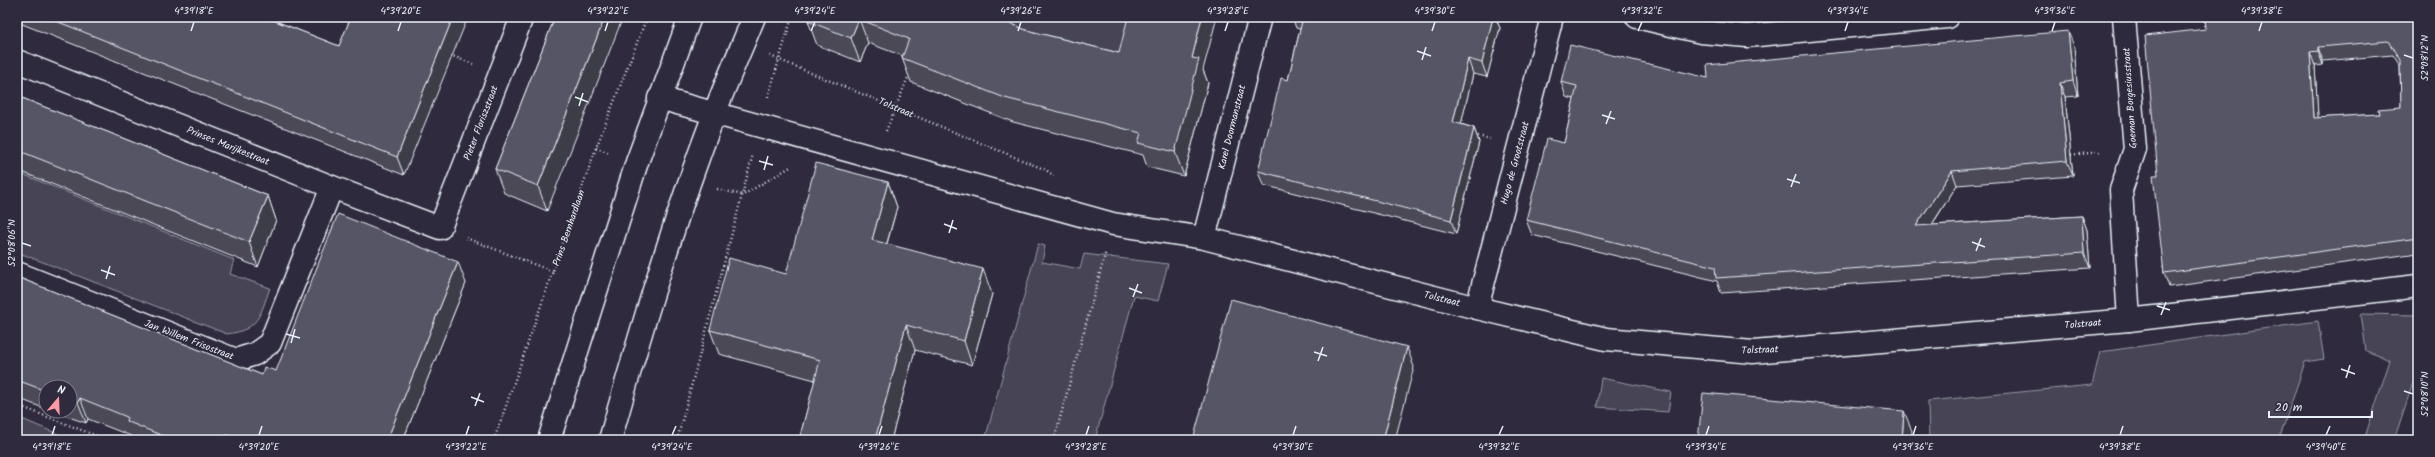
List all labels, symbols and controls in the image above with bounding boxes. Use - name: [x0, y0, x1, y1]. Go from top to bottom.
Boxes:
- text: 4°39'18"E: [174, 3, 215, 19]
- text: 4°39'20"E: [381, 3, 423, 19]
- text: 4°39'22"E: [587, 3, 630, 19]
- text: 4°39'24"E: [794, 3, 837, 19]
- text: 4°39'26"E: [1000, 3, 1043, 19]
- text: 4°39'28"E: [1207, 3, 1250, 19]
- text: 4°39'30"E: [1415, 3, 1457, 19]
- text: 4°39'32"E: [1621, 3, 1664, 19]
- text: 4°39'34"E: [1827, 3, 1870, 19]
- text: 4°39'36"E: [2034, 3, 2077, 19]
- text: 4°39'38"E: [2241, 3, 2284, 19]
- text: 52°08'12"N: [2417, 35, 2433, 81]
- street label: Goeman Borgesiusstraat: [2118, 47, 2142, 149]
- street label: Pieter Floriszstraat: [459, 83, 503, 163]
- street label: Karel Doormanstraat: [1214, 83, 1250, 171]
- street label: Tolstraat: [876, 93, 916, 123]
- street label: Hugo de Grootstraat: [1496, 120, 1534, 206]
- street label: Prinses Marijkestraat: [184, 122, 272, 170]
- street label: Prins Bernhardlaan: [548, 188, 590, 268]
- text: 52°08'06"N: [4, 219, 20, 267]
- street label: Tolstraat: [1422, 287, 1462, 311]
- street label: Tolstraat: [2064, 314, 2102, 334]
- street label: Jan Willem Frisostraat: [142, 316, 236, 364]
- street label: Tolstraat: [1741, 341, 1779, 359]
- text: 52°08'10"N: [2417, 371, 2433, 417]
- north arrow: [38, 379, 78, 419]
- text: N: [55, 381, 67, 400]
- scale bar: [2269, 393, 2372, 419]
- text: 20 m: [2275, 398, 2303, 417]
- text: 4°39'18"E: [32, 439, 73, 455]
- text: 4°39'20"E: [239, 439, 281, 455]
- text: 4°39'22"E: [445, 439, 488, 455]
- text: 4°39'24"E: [651, 439, 694, 455]
- text: 4°39'26"E: [858, 439, 901, 455]
- text: 4°39'28"E: [1065, 439, 1108, 455]
- text: 4°39'30"E: [1273, 439, 1315, 455]
- text: 4°39'32"E: [1478, 439, 1521, 455]
- text: 4°39'34"E: [1685, 439, 1728, 455]
- text: 4°39'36"E: [1892, 439, 1935, 455]
- text: 4°39'38"E: [2099, 439, 2142, 455]
- text: 4°39'40"E: [2306, 439, 2347, 455]

